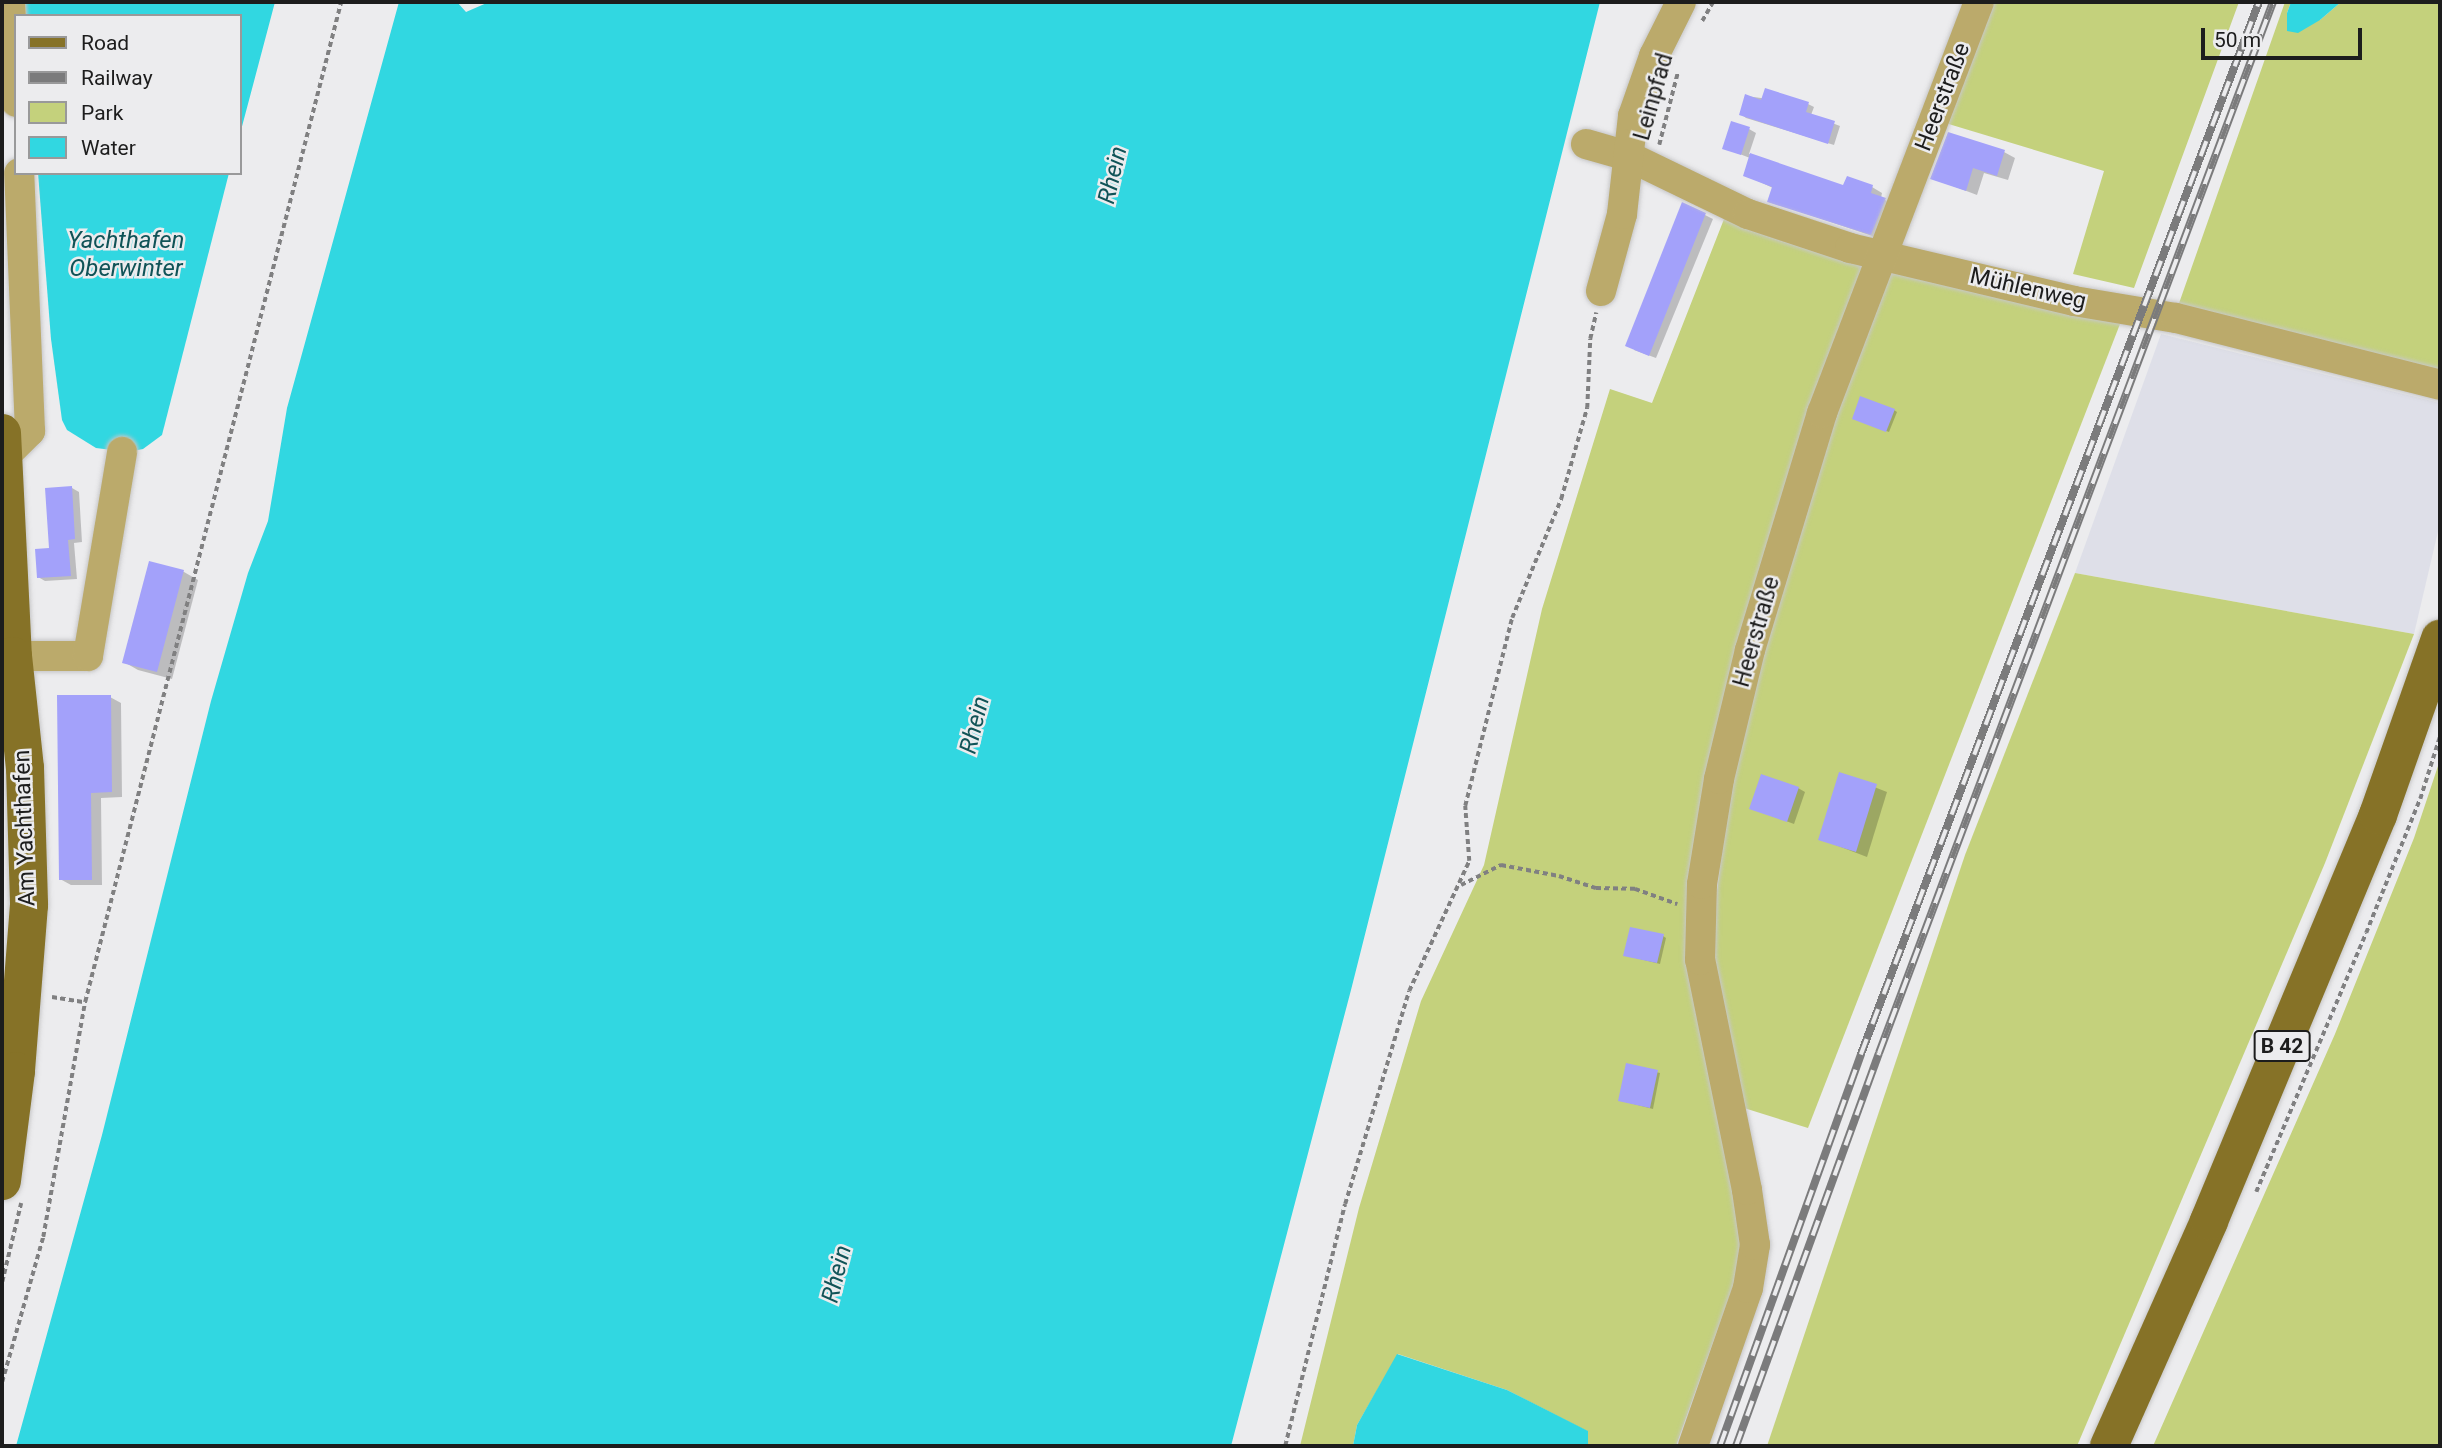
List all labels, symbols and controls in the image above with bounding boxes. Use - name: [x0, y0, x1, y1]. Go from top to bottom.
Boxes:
- legend: [14, 14, 242, 175]
- scale bar: [2204, 14, 2365, 58]
- text: 50 m: [2214, 28, 2261, 52]
- text: Road: [81, 31, 129, 55]
- street label: Heerstraße: [1910, 39, 1976, 155]
- street label: Leinpfad: [1628, 50, 1680, 144]
- text: Railway: [81, 66, 153, 90]
- text: Park: [81, 101, 123, 125]
- text: Water: [81, 136, 136, 160]
- water label: Rhein: [1092, 143, 1134, 207]
- water label: Yachthafen Oberwinter: [68, 227, 184, 283]
- street label: Mühlenweg: [1967, 262, 2089, 316]
- street label: Heerstraße: [1728, 574, 1786, 690]
- water label: Rhein: [954, 693, 996, 757]
- street label: Am Yachthafen: [8, 749, 42, 907]
- road number: B 42: [2252, 1028, 2312, 1064]
- water label: Rhein: [816, 1242, 858, 1306]

